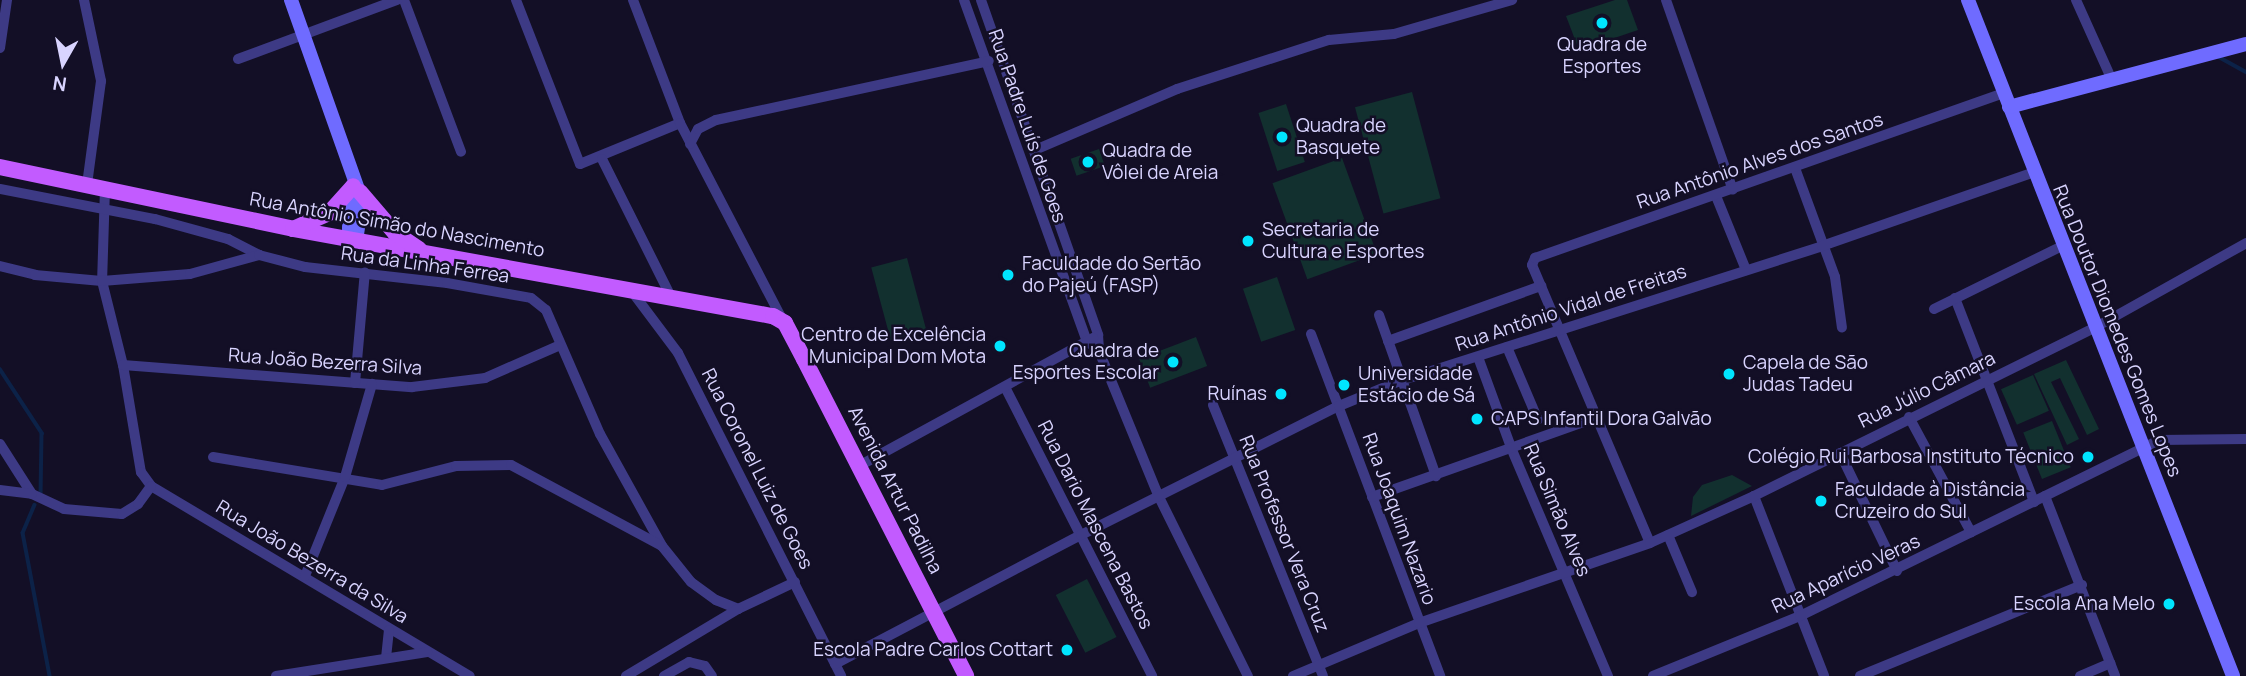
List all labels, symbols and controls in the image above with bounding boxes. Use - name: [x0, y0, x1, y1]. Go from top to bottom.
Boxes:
- marker: Quadra de Esportes: [1594, 15, 1610, 31]
- street label: Rua Padre Luís de Goes: [983, 26, 1071, 226]
- north arrow: [28, 28, 98, 98]
- place label: Quadra de Esportes: [1557, 34, 1647, 78]
- text: N: [51, 70, 68, 98]
- street label: Rua Antônio Alves dos Santos: [1634, 108, 1886, 214]
- place label: Quadra de Basquete: [1296, 115, 1386, 159]
- marker: Quadra de Basquete: [1274, 129, 1290, 145]
- place label: Quadra de Vôlei de Areia: [1102, 140, 1218, 184]
- marker: Quadra de Vôlei de Areia: [1080, 154, 1096, 170]
- street label: Rua Doutor Diomedes Gomes Lopes: [2048, 182, 2186, 480]
- street label: Rua Antônio Simão do Nascimento: [248, 188, 546, 262]
- place label: Secretaria de Cultura e Esportes: [1262, 219, 1424, 263]
- marker: Secretaria de Cultura e Esportes: [1240, 233, 1256, 249]
- street label: Rua da Linha Ferrea: [339, 242, 511, 288]
- place label: Faculdade do Sertão do Pajeú (FASP): [1022, 253, 1201, 297]
- street label: Rua Antônio Vidal de Freitas: [1452, 260, 1690, 356]
- marker: Faculdade do Sertão do Pajeú (FASP): [1000, 267, 1016, 283]
- place label: Centro de Excelência Municipal Dom Mota: [801, 324, 986, 368]
- marker: Centro de Excelência Municipal Dom Mota: [992, 338, 1008, 354]
- place label: Quadra de Esportes Escolar: [1013, 340, 1159, 384]
- street label: Rua João Bezerra Silva: [227, 344, 423, 380]
- street label: Rua Júlio Câmara: [1855, 347, 1999, 433]
- place label: Capela de São Judas Tadeu: [1743, 352, 1868, 396]
- marker: Quadra de Esportes Escolar: [1165, 354, 1181, 370]
- place label: Universidade Estácio de Sá: [1358, 363, 1475, 407]
- street label: Rua Coronel Luiz de Goes: [696, 365, 818, 573]
- marker: Capela de São Judas Tadeu: [1721, 366, 1737, 382]
- marker: Universidade Estácio de Sá: [1336, 377, 1352, 393]
- place label: Ruínas: [1207, 383, 1267, 405]
- marker: Ruínas: [1273, 386, 1289, 402]
- street label: Avenida Artur Padilha: [843, 403, 947, 577]
- place label: CAPS Infantil Dora Galvão: [1491, 408, 1712, 430]
- marker: CAPS Infantil Dora Galvão: [1469, 411, 1485, 427]
- street label: Rua Dario Mascena Bastos: [1032, 417, 1158, 633]
- street label: Rua Joaquim Nazario: [1357, 430, 1441, 608]
- street label: Rua Professor Vera Cruz: [1234, 432, 1334, 636]
- street label: Rua Simão Alves: [1519, 440, 1595, 580]
- place label: Colégio Rui Barbosa Instituto Técnico: [1748, 446, 2074, 468]
- marker: Colégio Rui Barbosa Instituto Técnico: [2080, 449, 2096, 465]
- place label: Faculdade à Distância Cruzeiro do Sul: [1835, 479, 2025, 523]
- marker: Faculdade à Distância Cruzeiro do Sul: [1813, 493, 1829, 509]
- street label: Rua João Bezerra da Silva: [212, 496, 412, 628]
- street label: Rua Aparício Veras: [1768, 530, 1924, 618]
- place label: Escola Ana Melo: [2014, 593, 2155, 615]
- marker: Escola Ana Melo: [2161, 596, 2177, 612]
- place label: Escola Padre Carlos Cottart: [813, 639, 1053, 661]
- marker: Escola Padre Carlos Cottart: [1059, 642, 1075, 658]

